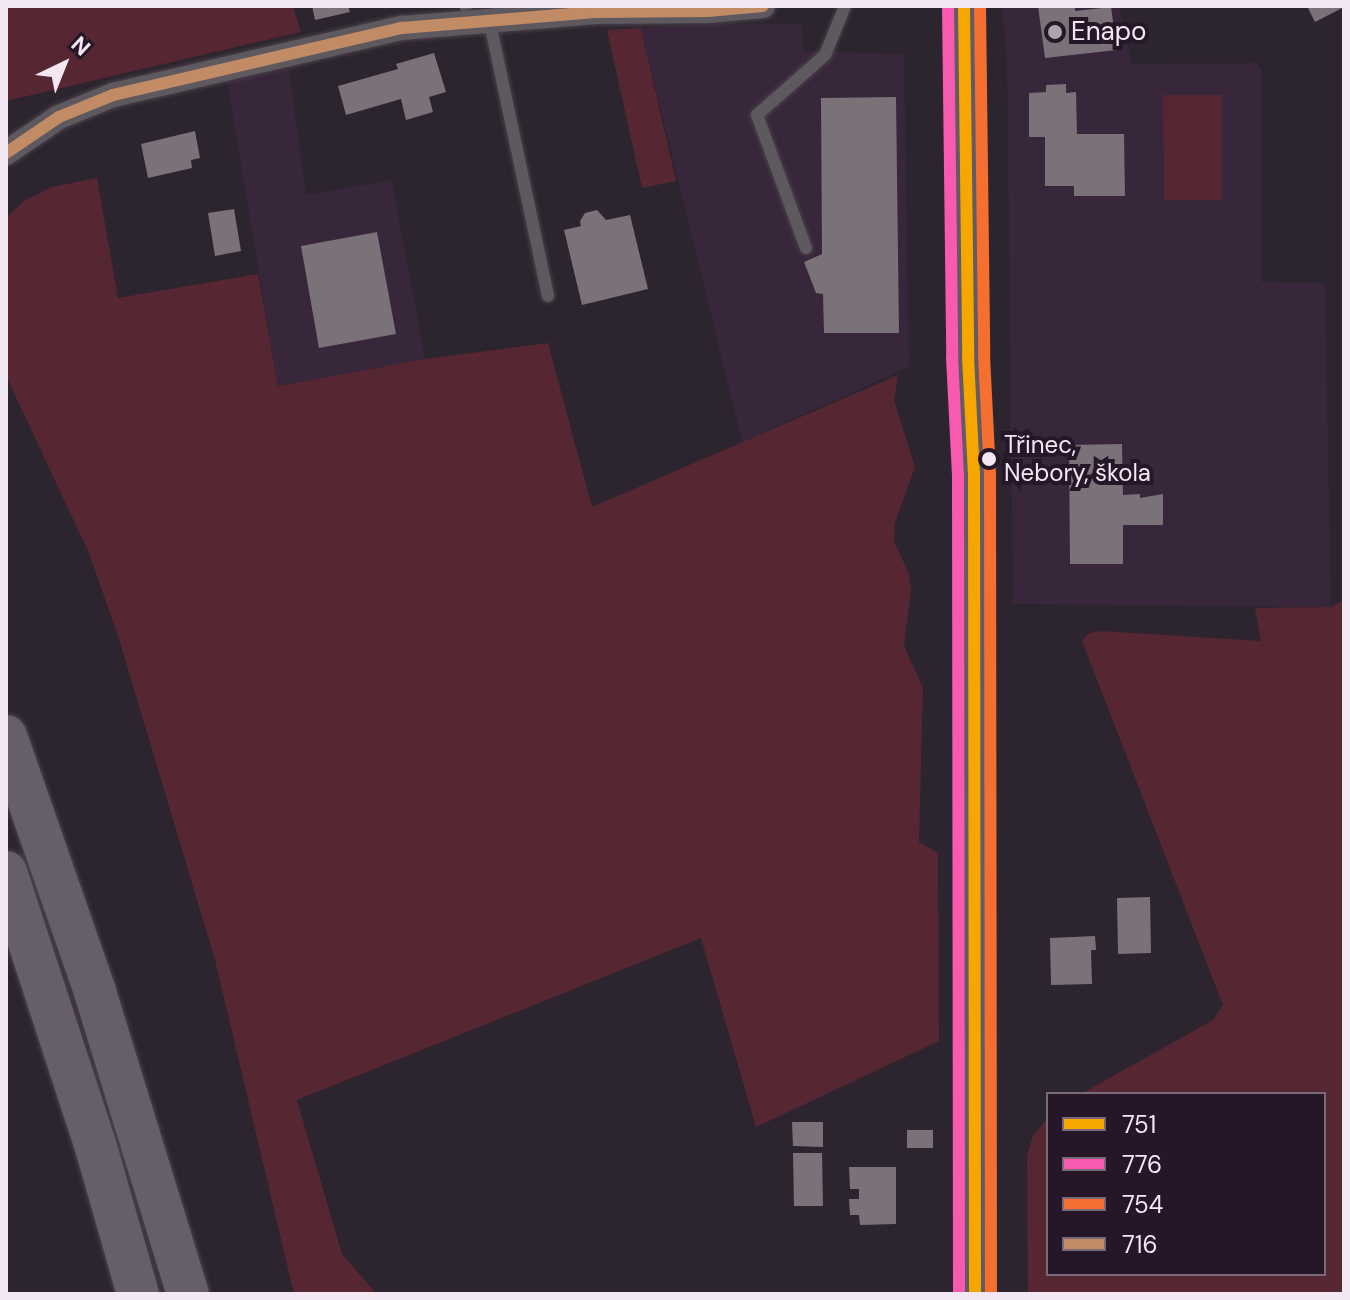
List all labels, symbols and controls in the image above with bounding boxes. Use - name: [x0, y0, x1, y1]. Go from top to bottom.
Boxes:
- place label: Enapo: [1071, 16, 1146, 48]
- marker: Enapo: [1046, 23, 1064, 41]
- north arrow: [24, 24, 104, 104]
- text: N: [65, 30, 96, 62]
- place label: Třinec, Nebory, škola: [1004, 431, 1151, 487]
- marker: Třinec, Nebory, škola: [981, 451, 997, 467]
- legend: [1046, 1092, 1326, 1276]
- text: 751: [1122, 1109, 1156, 1140]
- text: 776: [1122, 1149, 1162, 1180]
- text: 754: [1122, 1189, 1163, 1220]
- text: 716: [1122, 1229, 1157, 1260]

